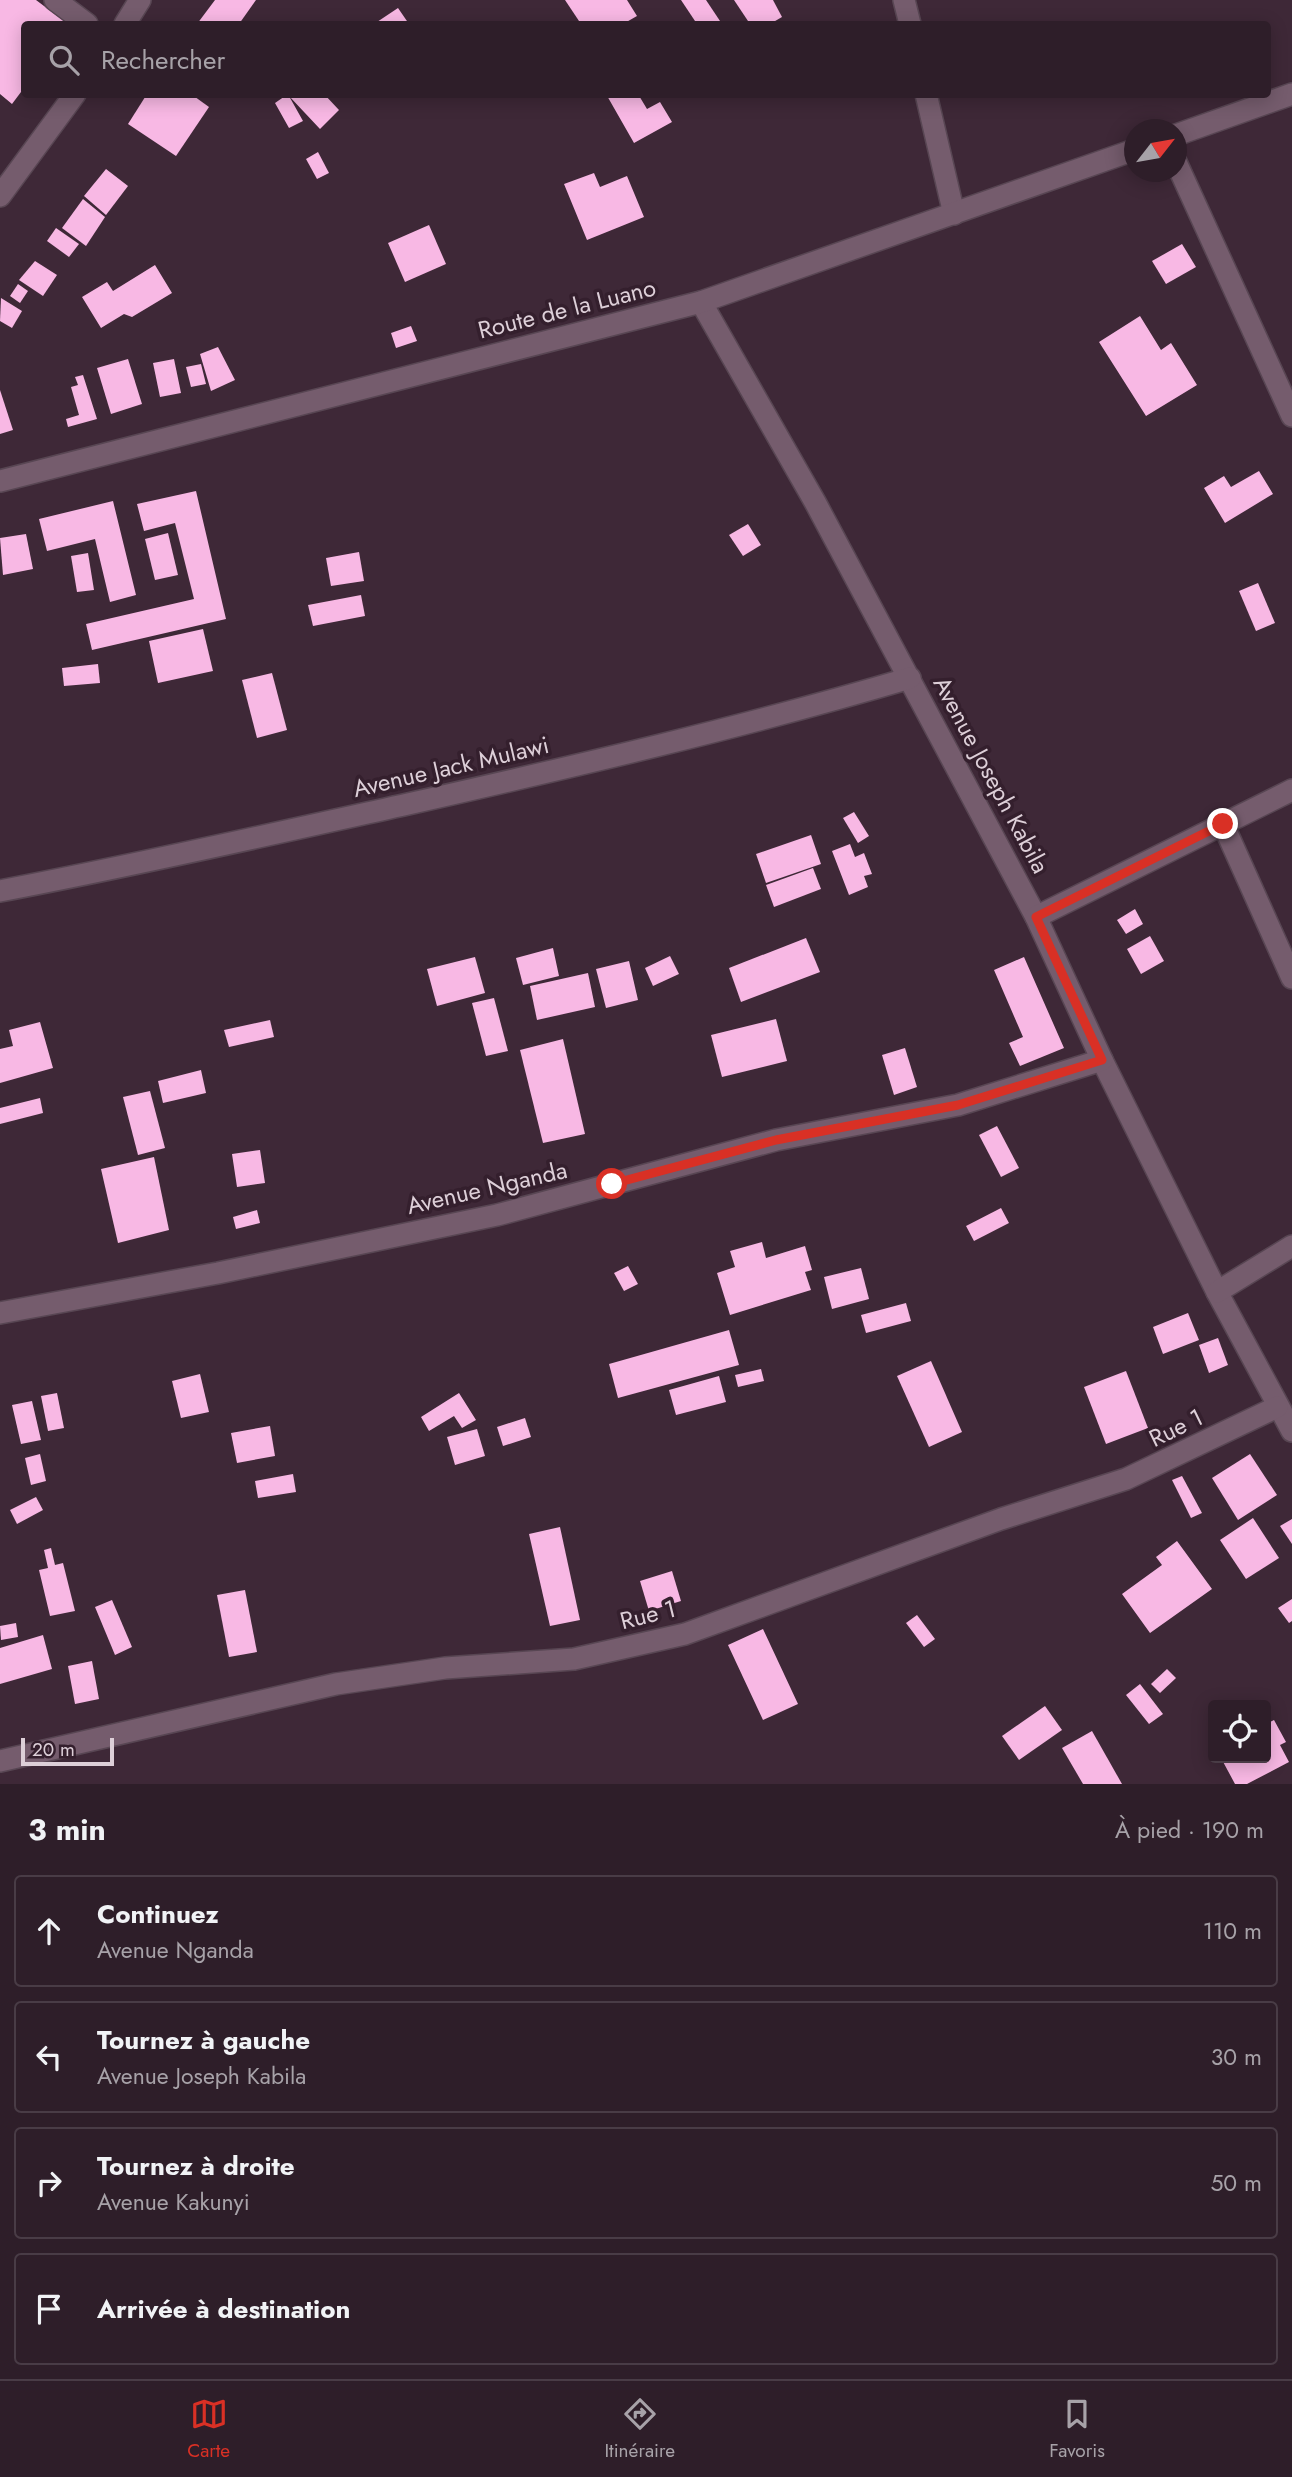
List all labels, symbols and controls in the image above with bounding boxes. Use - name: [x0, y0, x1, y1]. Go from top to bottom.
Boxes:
- search box: [21, 21, 1271, 98]
- icon: search: [45, 41, 83, 79]
- text: Rechercher: [101, 41, 225, 79]
- north arrow: [1124, 119, 1187, 182]
- street label: Route de la Luano: [474, 270, 659, 348]
- street label: Avenue Joseph Kabila: [925, 670, 1058, 879]
- street label: Avenue Jack Mulawi: [349, 727, 552, 806]
- route end: [1207, 808, 1238, 839]
- street label: Avenue Nganda: [403, 1152, 571, 1223]
- route start: [596, 1168, 627, 1199]
- street label: Rue 1: [1143, 1399, 1209, 1456]
- street label: Rue 1: [616, 1591, 679, 1638]
- map controls: [1208, 1700, 1271, 1763]
- button: locate: [1208, 1700, 1271, 1763]
- scale bar: [21, 1735, 114, 1767]
- text: 20 m: [32, 1736, 75, 1763]
- text: 3 min: [28, 1808, 106, 1851]
- text: À pied · 190 m: [1115, 1813, 1264, 1847]
- text: Continuez: [97, 1895, 219, 1933]
- icon: ahead: [30, 1912, 68, 1950]
- text: 110 m: [1203, 1914, 1262, 1948]
- text: Avenue Nganda: [97, 1933, 254, 1967]
- text: Tournez à gauche: [97, 2021, 310, 2059]
- icon: left: [30, 2038, 68, 2076]
- text: 30 m: [1211, 2040, 1262, 2074]
- text: Avenue Joseph Kabila: [97, 2059, 306, 2093]
- text: Tournez à droite: [97, 2147, 295, 2185]
- icon: right: [30, 2164, 68, 2202]
- text: 50 m: [1210, 2166, 1262, 2200]
- text: Avenue Kakunyi: [97, 2185, 250, 2219]
- icon: arrive: [30, 2290, 68, 2328]
- text: Arrivée à destination: [97, 2290, 350, 2328]
- tab: Carte: [187, 2395, 230, 2464]
- tab: Itinéraire: [604, 2395, 675, 2464]
- tab: Favoris: [1049, 2395, 1105, 2464]

